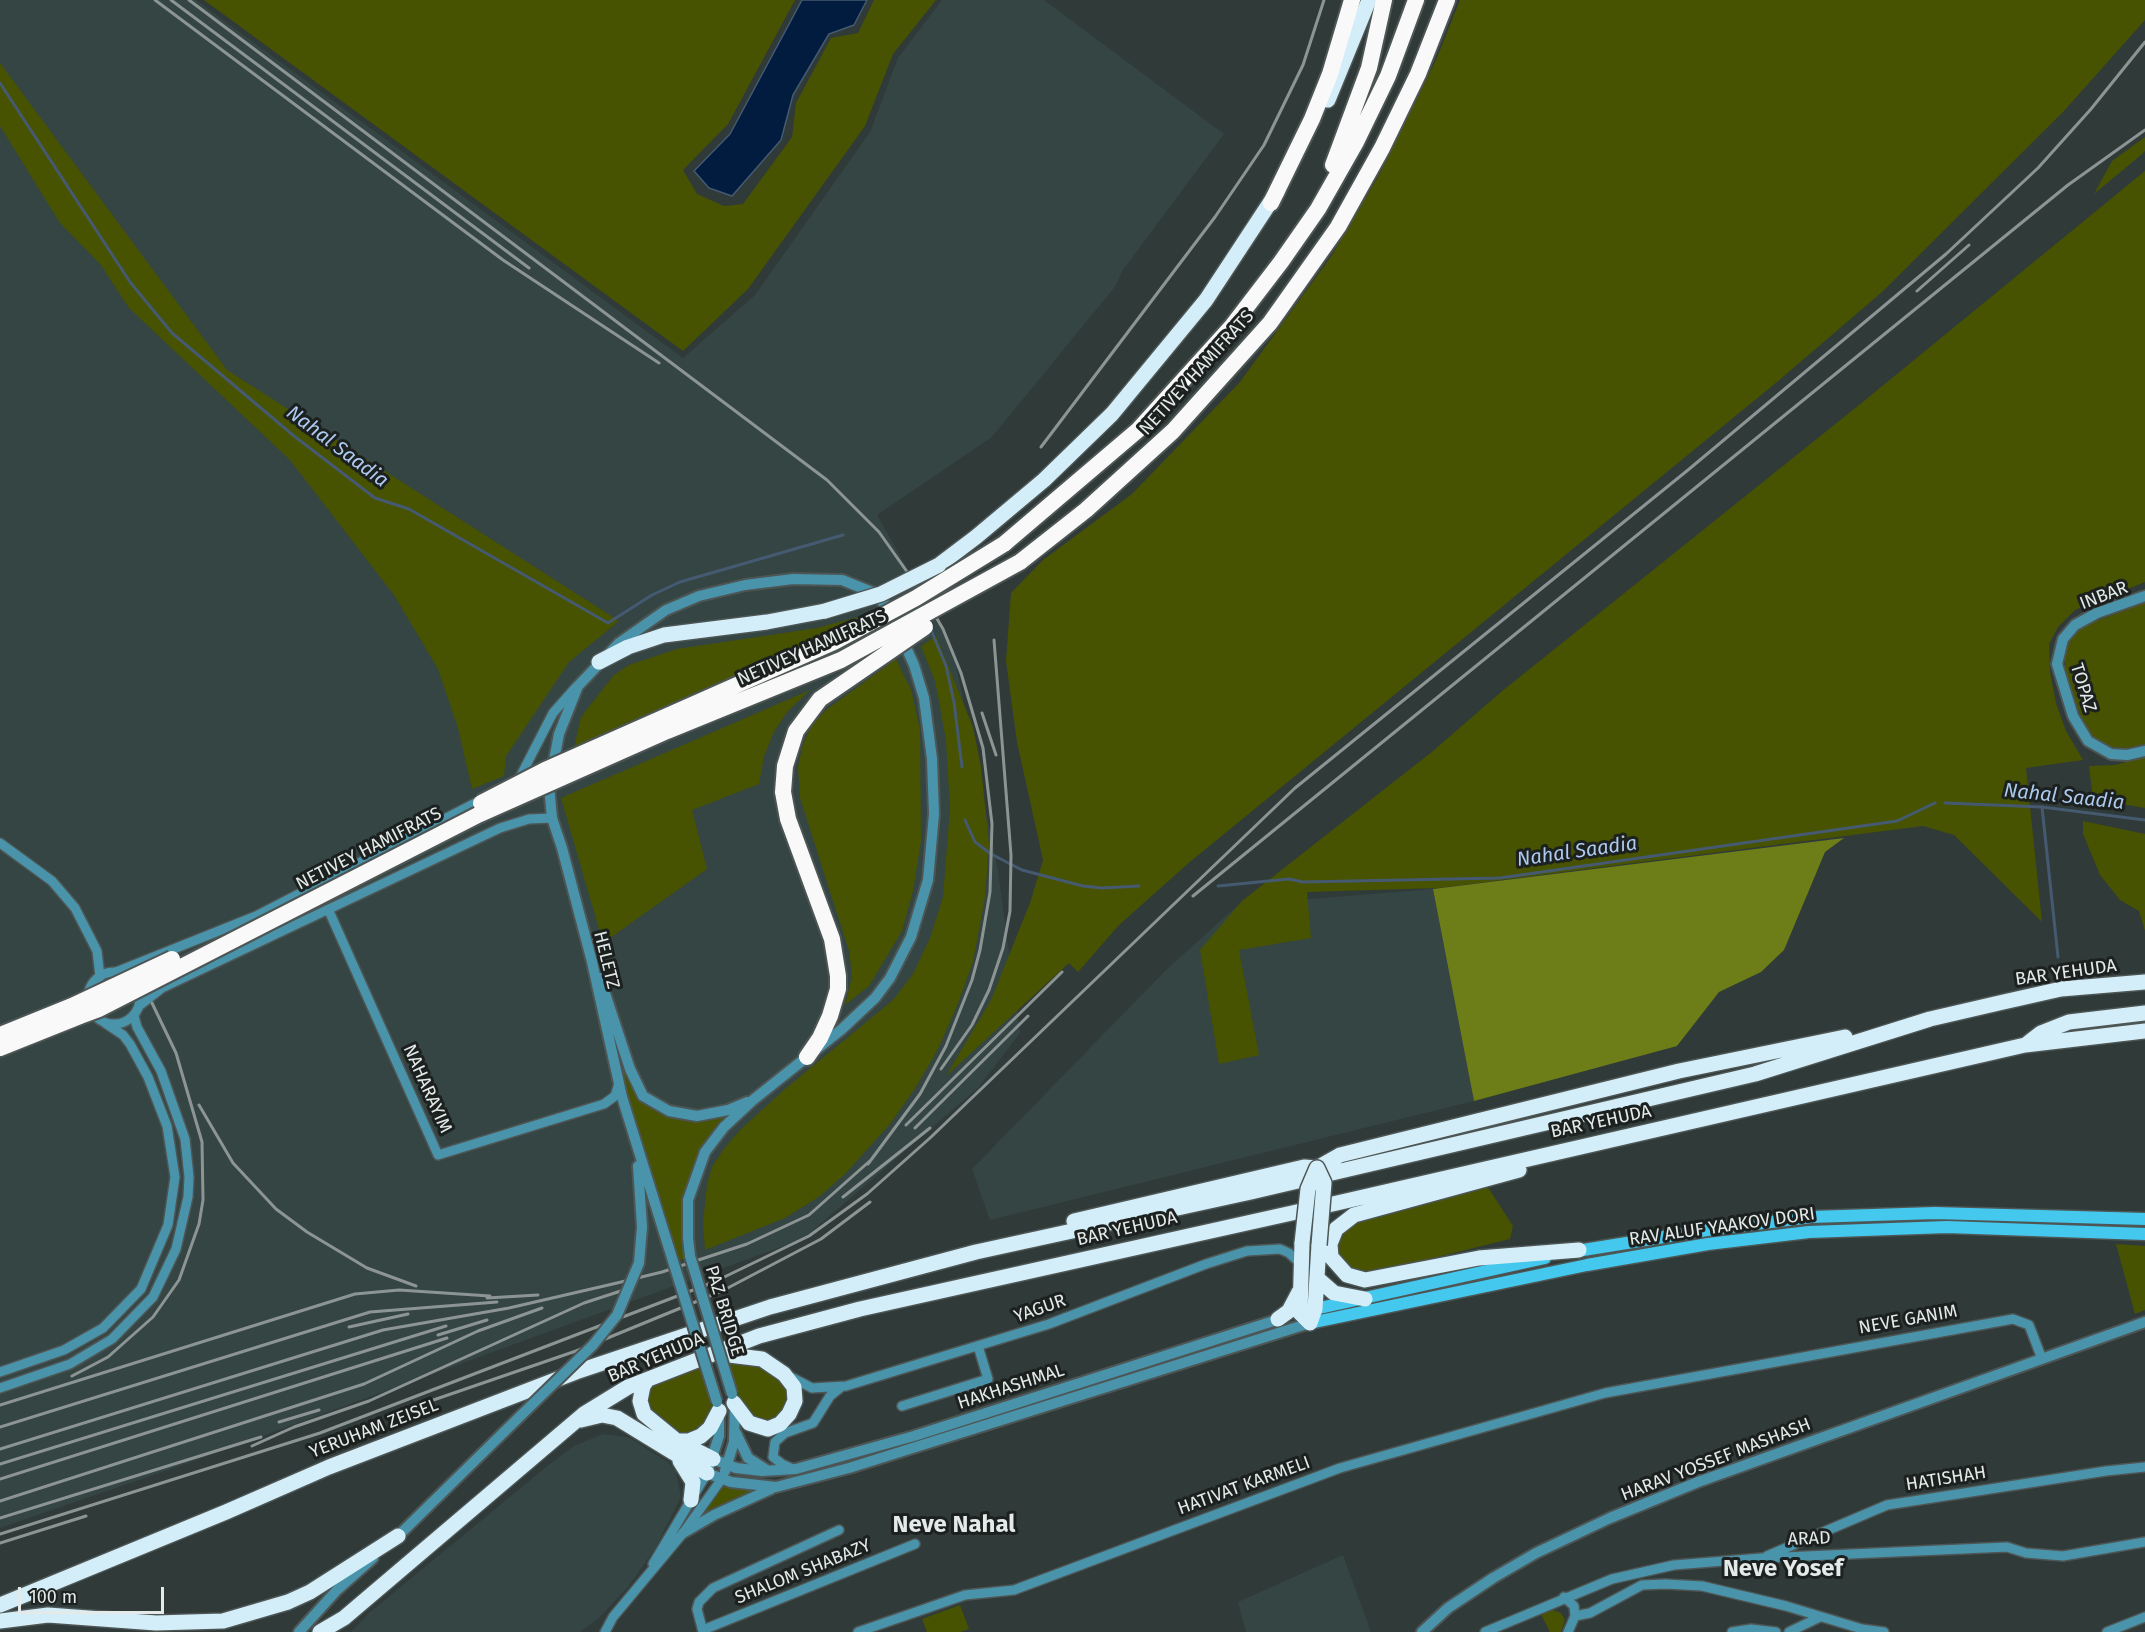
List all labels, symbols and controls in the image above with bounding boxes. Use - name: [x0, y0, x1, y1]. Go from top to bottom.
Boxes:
- street label: NETIVEY HAMIFRATS: [1135, 306, 1259, 440]
- water label: Nahal Saadia: [281, 401, 393, 493]
- street label: INBAR: [2077, 577, 2131, 615]
- street label: NETIVEY HAMIFRATS: [734, 605, 890, 691]
- street label: TOPAZ: [2065, 661, 2101, 715]
- water label: Nahal Saadia: [2003, 779, 2125, 815]
- street label: NETIVEY HAMIFRATS: [293, 803, 445, 895]
- water label: Nahal Saadia: [1515, 832, 1639, 872]
- street label: HELETZ: [588, 929, 624, 991]
- street label: BAR YEHUDA: [2014, 955, 2118, 991]
- street label: NAHARAYIM: [398, 1041, 456, 1137]
- street label: BAR YEHUDA: [1549, 1101, 1653, 1143]
- street label: RAV ALUF YAAKOV DORI: [1628, 1203, 1816, 1251]
- street label: BAR YEHUDA: [1075, 1207, 1179, 1251]
- street label: PAZ BRIDGE: [700, 1263, 748, 1359]
- street label: YAGUR: [1011, 1290, 1069, 1328]
- street label: NEVE GANIM: [1857, 1301, 1959, 1339]
- street label: BAR YEHUDA: [605, 1328, 707, 1388]
- street label: HAKHASHMAL: [955, 1360, 1067, 1414]
- street label: YERUHAM ZEISEL: [307, 1394, 441, 1464]
- street label: HARAV YOSSEF MASHASH: [1618, 1414, 1814, 1506]
- street label: HATIVAT KARMELI: [1175, 1452, 1313, 1520]
- street label: HATISHAH: [1904, 1462, 1988, 1496]
- district label: Neve Nahal: [893, 1511, 1015, 1539]
- street label: ARAD: [1787, 1527, 1831, 1551]
- street label: SHALOM SHABAZY: [732, 1535, 874, 1609]
- district label: Neve Yosef: [1723, 1555, 1843, 1583]
- scale bar: [21, 1575, 166, 1613]
- text: 100 m: [29, 1586, 77, 1608]

